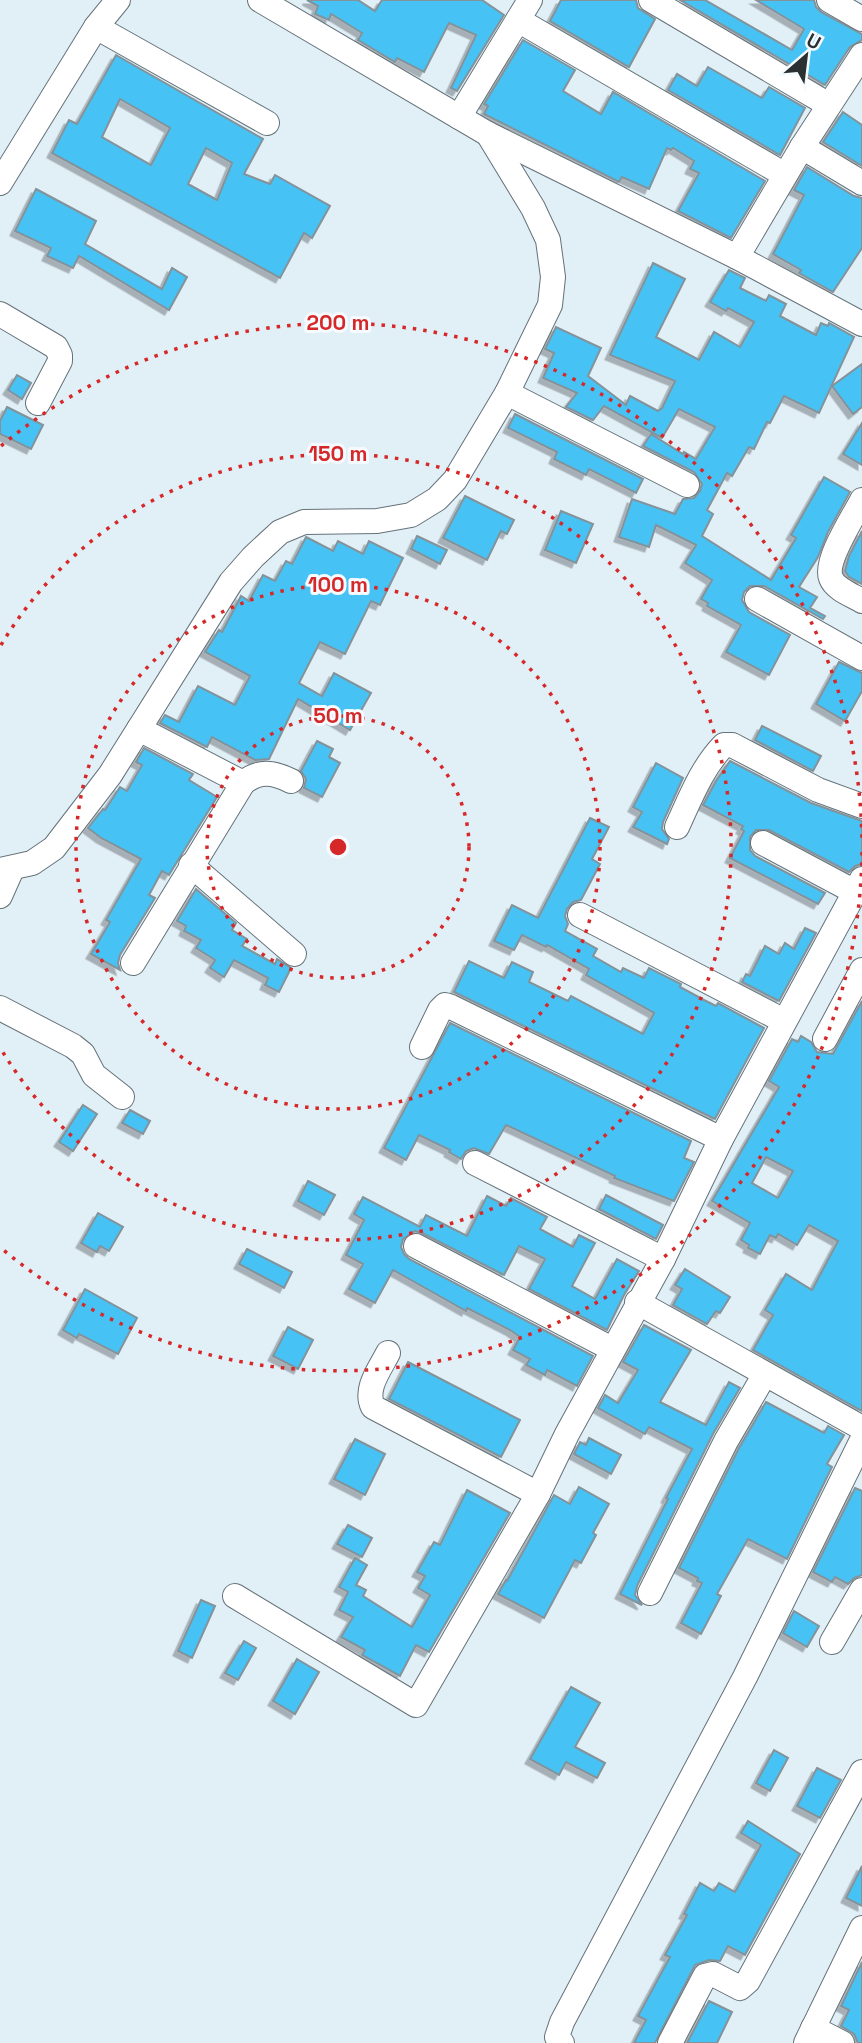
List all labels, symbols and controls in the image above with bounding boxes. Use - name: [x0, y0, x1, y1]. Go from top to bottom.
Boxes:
- north arrow: [771, 21, 841, 91]
- text: U: [802, 27, 825, 55]
- text: 200 m: [307, 309, 369, 336]
- text: 150 m: [309, 440, 367, 467]
- text: 100 m: [308, 571, 368, 598]
- text: 50 m: [313, 702, 363, 729]
- centre of rings: [326, 835, 350, 859]

